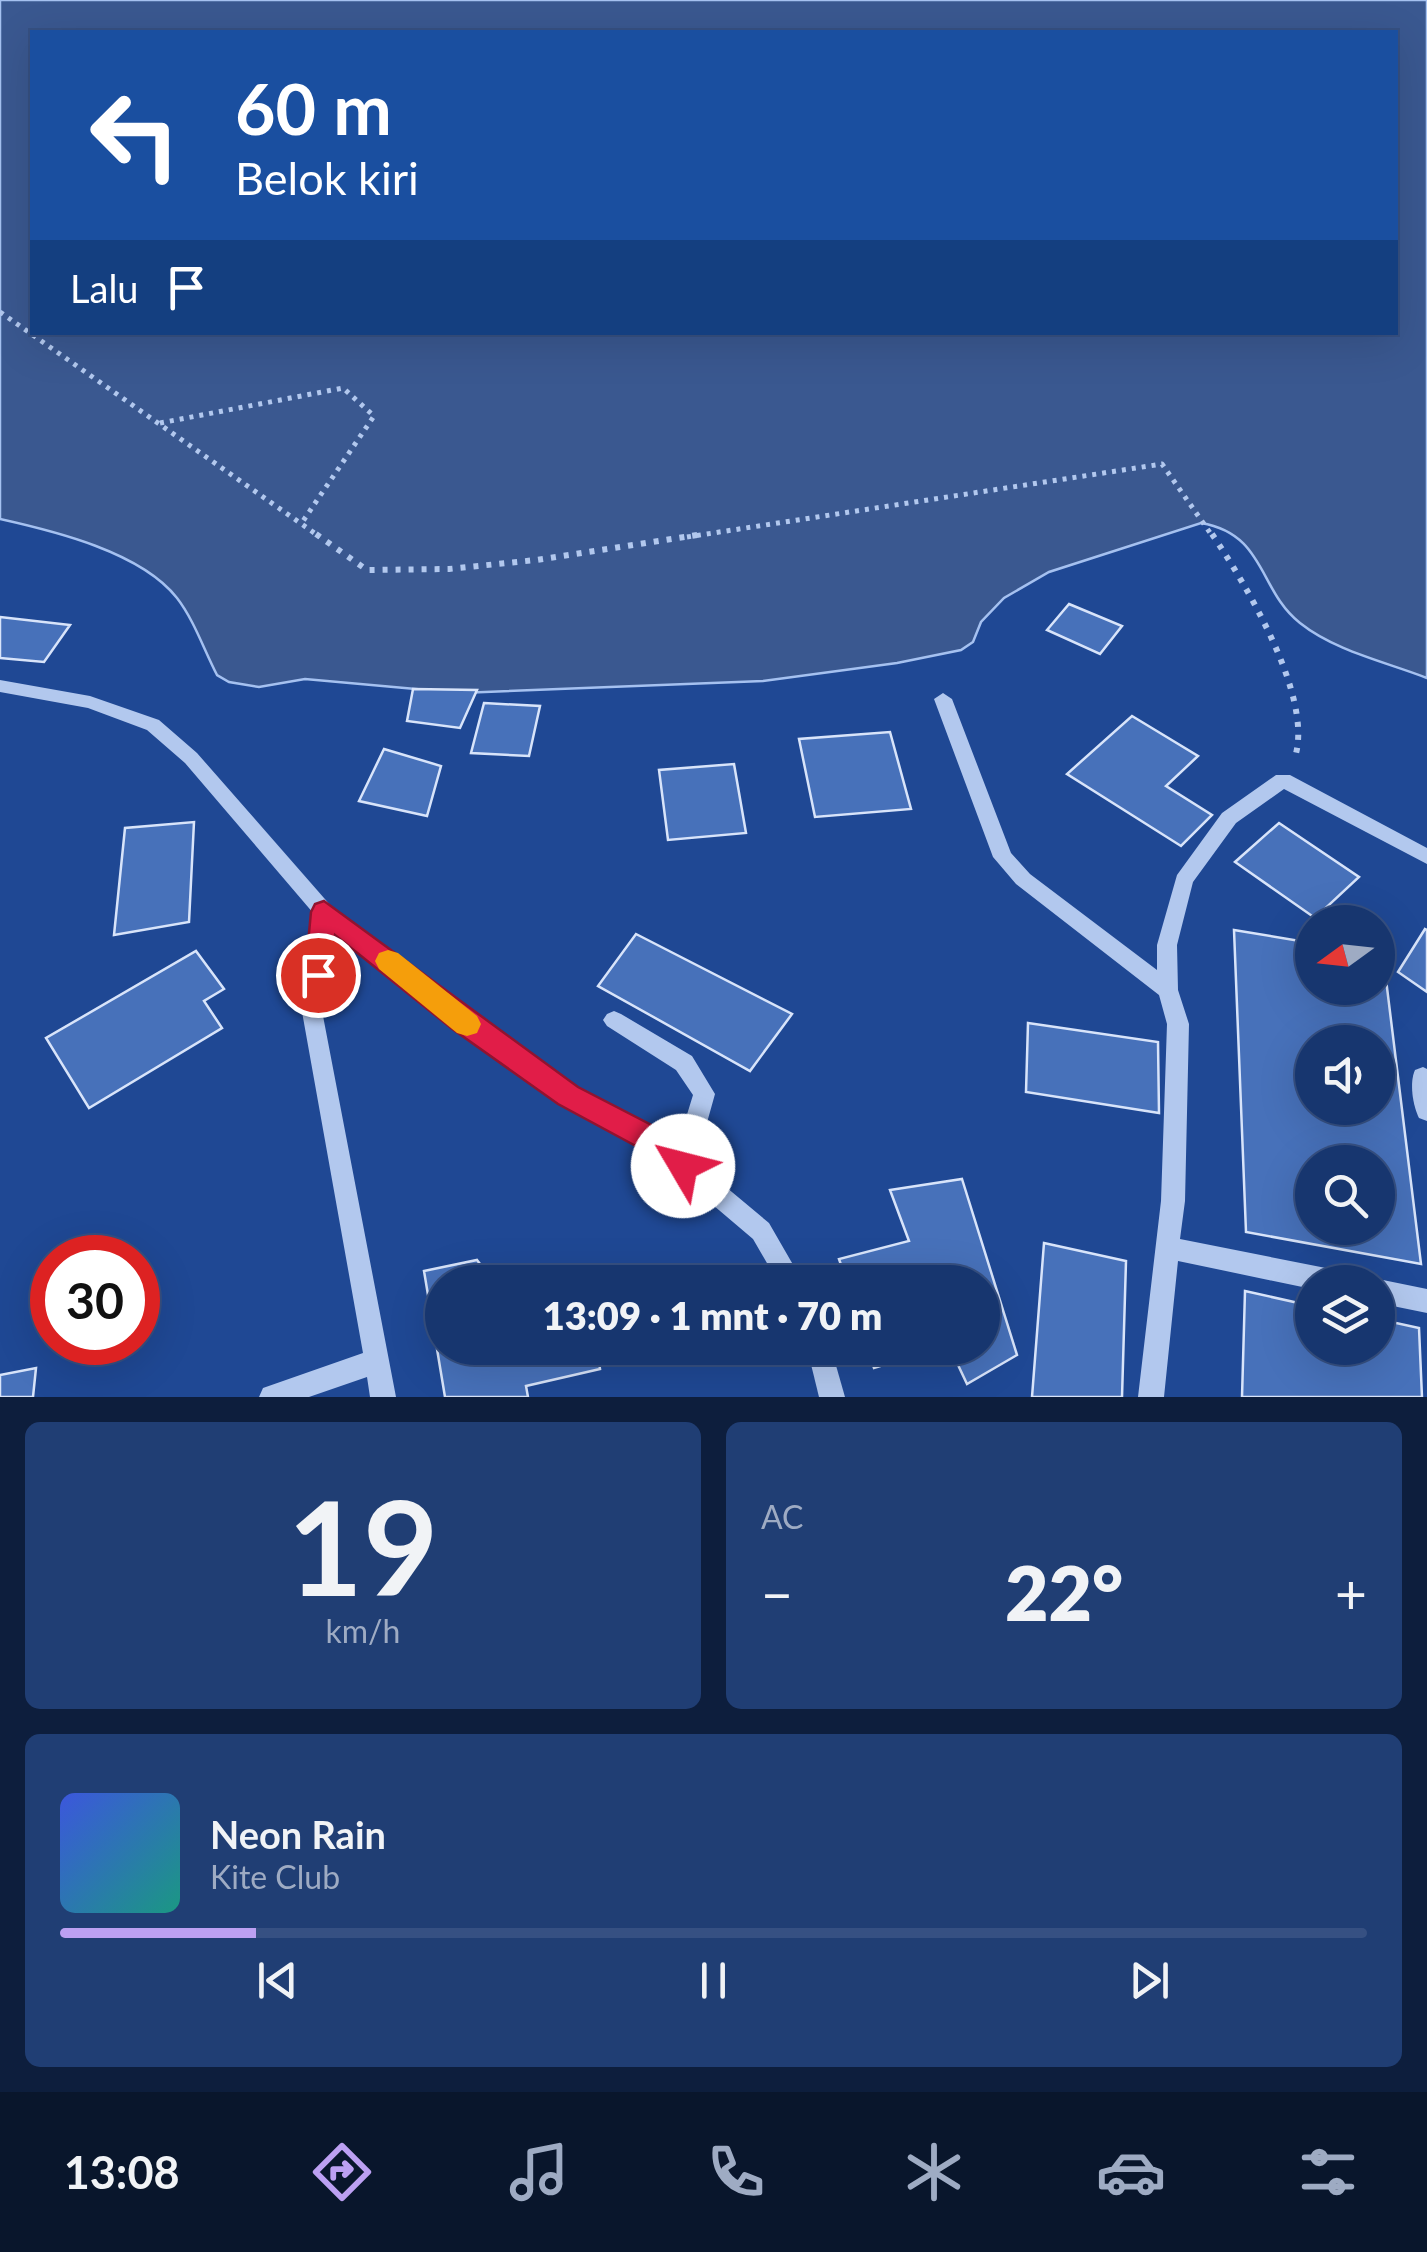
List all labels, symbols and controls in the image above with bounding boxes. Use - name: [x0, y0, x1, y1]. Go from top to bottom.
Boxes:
- text: 60 m: [235, 66, 392, 150]
- icon: left: [70, 70, 200, 200]
- text: Belok kiri: [235, 151, 419, 205]
- icon: arrive: [159, 260, 214, 315]
- text: Lalu: [70, 265, 139, 311]
- north arrow: [1295, 905, 1395, 1005]
- map controls: [1295, 905, 1395, 1365]
- pin: [276, 933, 361, 1018]
- icon: arrive: [291, 948, 346, 1003]
- button: sound: [1295, 1025, 1395, 1125]
- position arrow: [631, 1114, 735, 1218]
- button: search: [1295, 1145, 1395, 1245]
- speed limit sign: 30: [30, 1235, 160, 1365]
- button: layers: [1295, 1265, 1395, 1365]
- text: 13:09 · 1 mnt · 70 m: [543, 1292, 882, 1338]
- text: 19: [288, 1468, 438, 1624]
- text: AC: [761, 1497, 803, 1536]
- text: 22°: [1005, 1547, 1123, 1637]
- text: −: [761, 1560, 793, 1626]
- text: +: [1335, 1560, 1367, 1626]
- text: km/h: [326, 1611, 400, 1650]
- text: Neon Rain: [210, 1811, 386, 1857]
- text: Kite Club: [210, 1857, 340, 1896]
- icon: previous: [250, 1953, 305, 2008]
- icon: pause: [686, 1953, 741, 2008]
- icon: next: [1122, 1953, 1177, 2008]
- icon: directions: [307, 2137, 377, 2207]
- icon: music: [504, 2137, 574, 2207]
- icon: phone: [701, 2137, 771, 2207]
- icon: climate: [899, 2137, 969, 2207]
- icon: car: [1096, 2137, 1166, 2207]
- icon: filters: [1293, 2137, 1363, 2207]
- text: 13:08: [64, 2145, 180, 2199]

